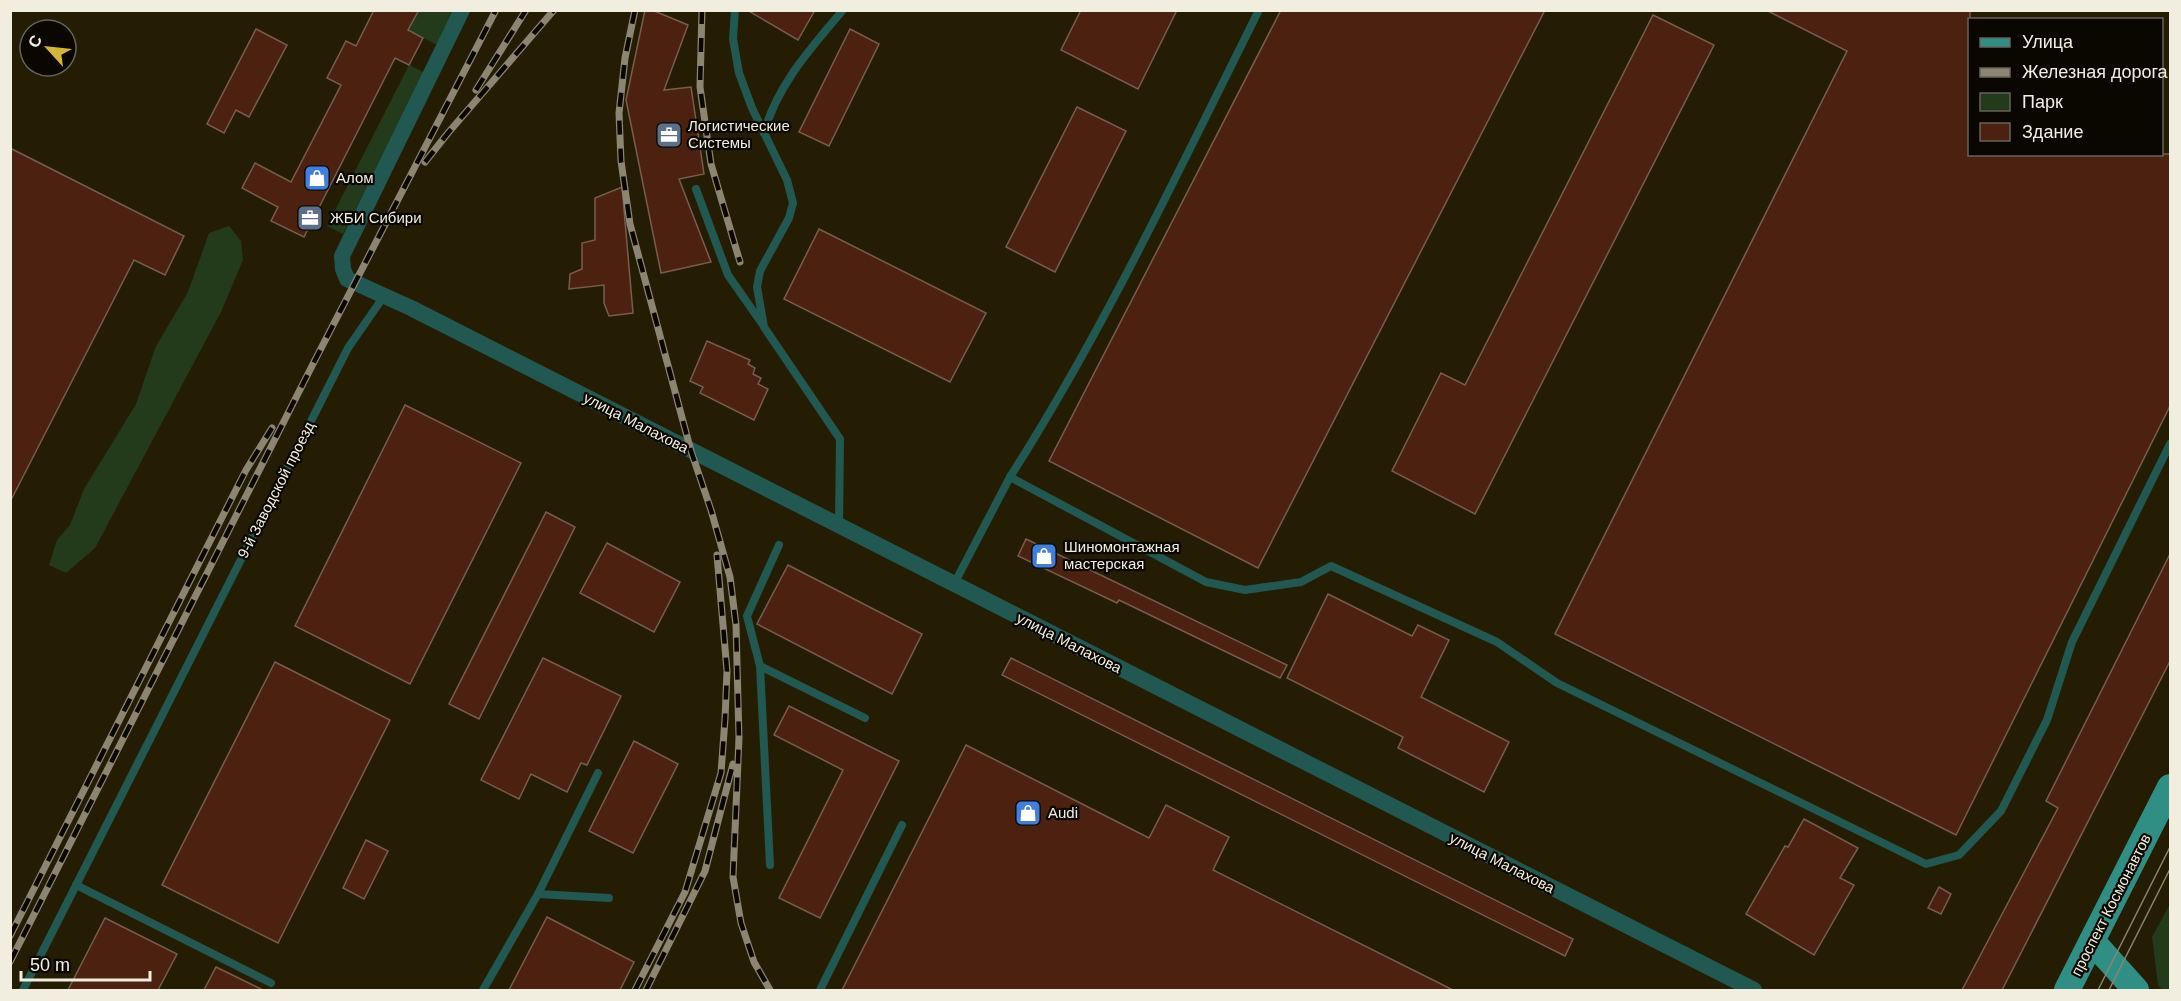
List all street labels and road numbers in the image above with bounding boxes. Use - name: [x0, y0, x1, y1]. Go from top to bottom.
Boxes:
- street label: улица Малахова: [581, 389, 692, 457]
- street label: 9-й Заводской проезд: [234, 418, 318, 561]
- street label: улица Малахова: [1014, 609, 1125, 677]
- street label: улица Малахова: [1447, 829, 1558, 897]
- street label: проспект Космонавтов: [2067, 831, 2154, 979]

